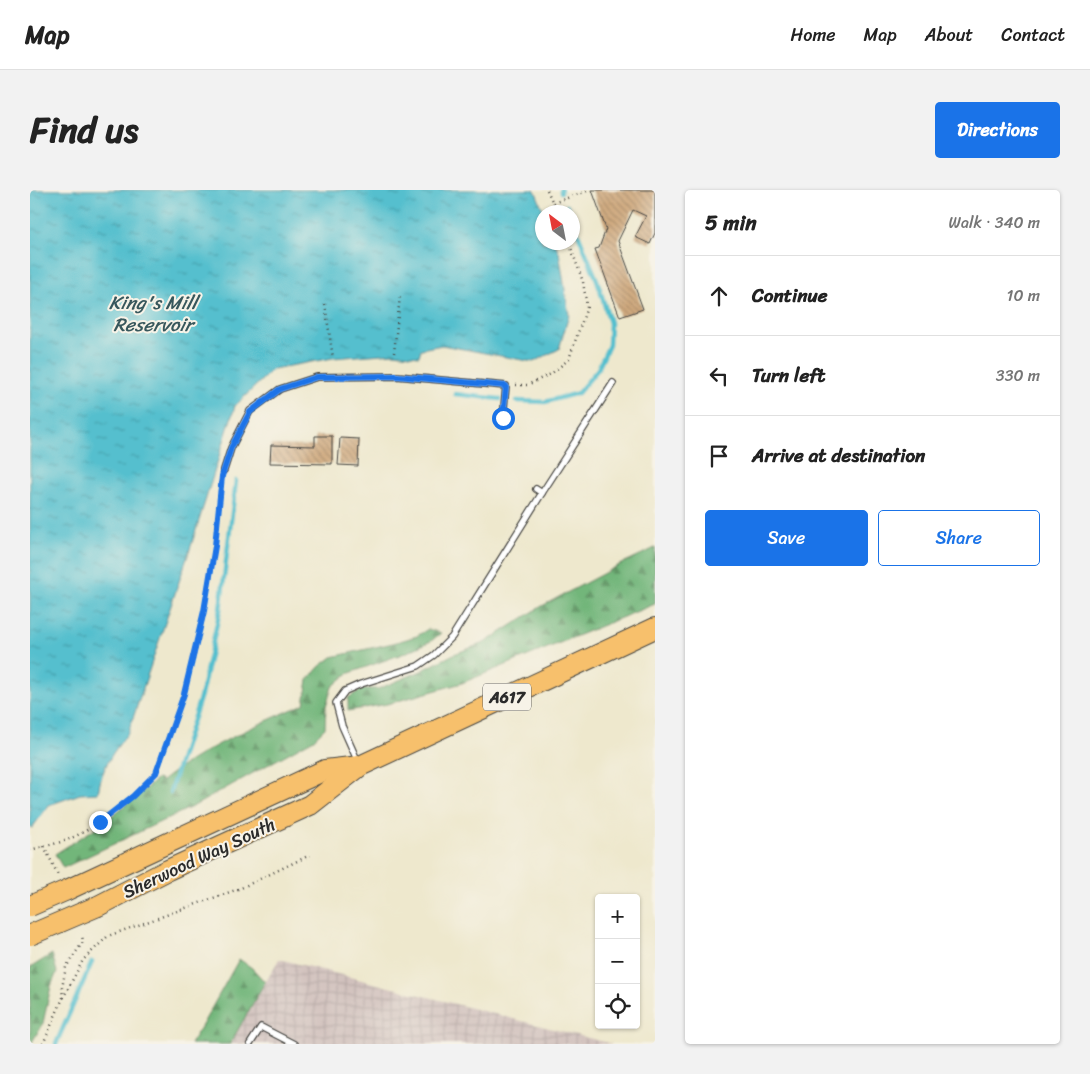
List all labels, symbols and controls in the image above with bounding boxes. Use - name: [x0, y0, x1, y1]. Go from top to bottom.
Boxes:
- text: Map: [25, 14, 69, 56]
- text: Home: [791, 19, 836, 51]
- text: Map: [864, 19, 897, 51]
- text: About: [925, 19, 973, 51]
- text: Contact: [1001, 19, 1065, 51]
- text: Find us: [30, 99, 138, 161]
- button: Directions: [935, 102, 1060, 158]
- text: 5 min: [705, 204, 757, 242]
- north arrow: [535, 205, 580, 250]
- text: Walk · 340 m: [949, 208, 1040, 237]
- text: Continue: [752, 279, 828, 312]
- text: 10 m: [1007, 281, 1040, 310]
- icon: ahead: [705, 282, 733, 310]
- water label: King's Mill Reservoir: [109, 286, 202, 341]
- text: Turn left: [752, 359, 825, 392]
- text: 330 m: [996, 361, 1040, 390]
- icon: left: [705, 362, 733, 390]
- route start: [492, 407, 515, 430]
- text: Arrive at destination: [752, 439, 925, 472]
- icon: arrive: [705, 442, 733, 470]
- button: Save: [705, 510, 868, 566]
- button: Share: [878, 510, 1040, 566]
- road number: A617: [483, 684, 531, 710]
- street label: Sherwood Way South: [117, 808, 281, 908]
- route end: [89, 811, 112, 834]
- map controls: [595, 894, 640, 1029]
- button: +: [595, 894, 640, 939]
- button: −: [595, 939, 640, 984]
- button: locate: [595, 984, 640, 1029]

